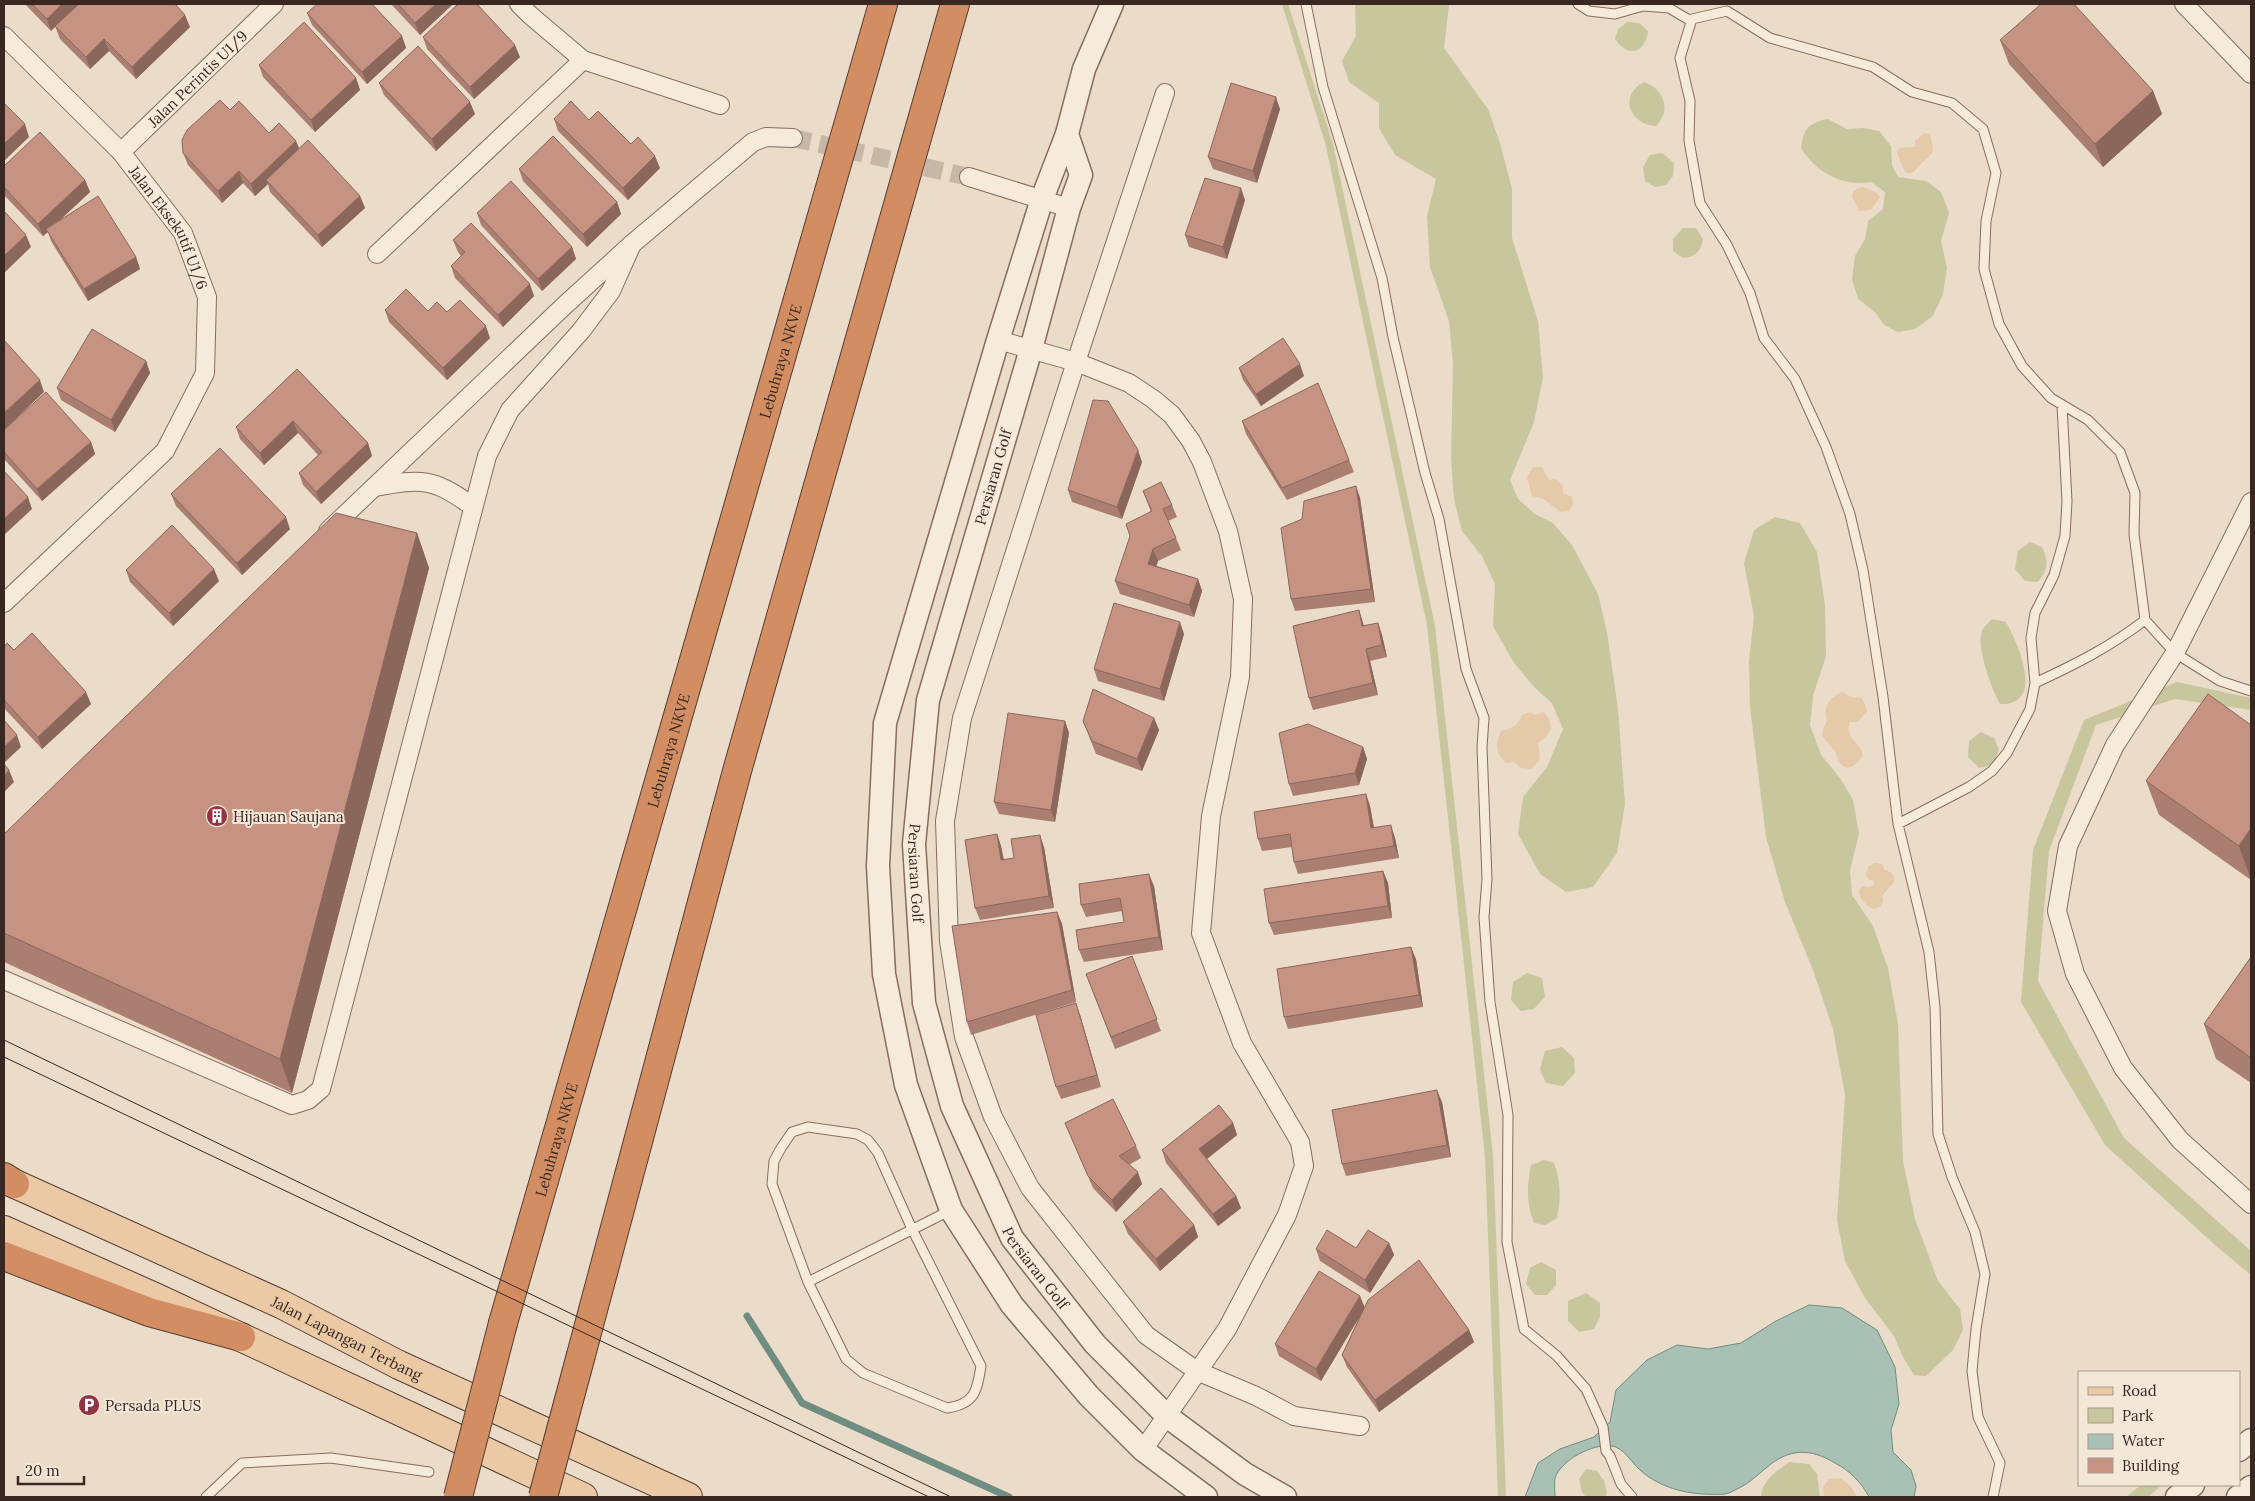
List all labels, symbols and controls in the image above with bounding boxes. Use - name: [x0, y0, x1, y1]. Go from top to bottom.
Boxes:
- street label: Jalan Perintis U1/9: [143, 26, 251, 131]
- street label: Jalan Eksekutif U1/6: [125, 161, 213, 292]
- street label: Lebuhraya NKVE: [755, 302, 806, 420]
- street label: Persiaran Golf: [970, 426, 1016, 527]
- street label: Lebuhraya NKVE: [643, 691, 693, 810]
- building icon: Hijauan Saujana: [205, 804, 229, 828]
- place label: Hijauan Saujana: [233, 807, 344, 826]
- street label: Persiaran Golf: [904, 823, 928, 924]
- street label: Lebuhraya NKVE: [530, 1080, 581, 1199]
- street label: Persiaran Golf: [999, 1224, 1074, 1314]
- street label: Jalan Lapangan Terbang: [268, 1291, 426, 1384]
- legend: [2078, 1371, 2240, 1486]
- text: Road: [2122, 1381, 2157, 1400]
- parking icon: Persada PLUS: [77, 1393, 101, 1417]
- place label: Persada PLUS: [105, 1396, 201, 1415]
- text: Park: [2122, 1406, 2153, 1425]
- text: Water: [2122, 1431, 2165, 1450]
- scale bar: [18, 1454, 84, 1486]
- text: Building: [2122, 1456, 2180, 1475]
- text: 20 m: [25, 1461, 60, 1480]

